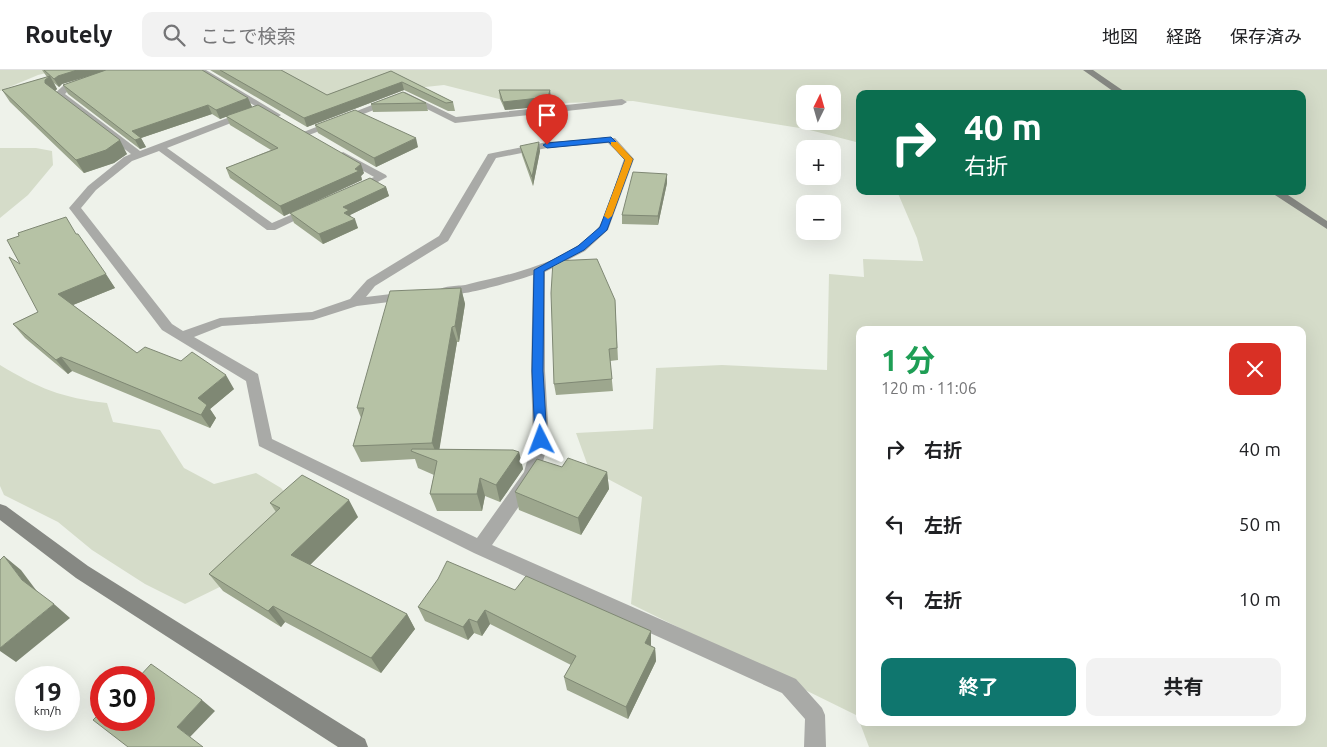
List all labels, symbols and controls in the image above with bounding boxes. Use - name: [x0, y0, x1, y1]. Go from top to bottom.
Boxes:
- search box: [142, 12, 492, 57]
- text: Routely: [25, 21, 112, 48]
- icon: search: [160, 21, 188, 49]
- text: ここで検索: [200, 25, 295, 47]
- text: 地図: [1102, 26, 1138, 46]
- text: 経路: [1166, 26, 1202, 46]
- text: 保存済み: [1230, 26, 1302, 46]
- north arrow: [796, 85, 841, 130]
- map controls: [796, 85, 841, 240]
- pin: [526, 94, 568, 145]
- icon: arrive: [533, 101, 561, 129]
- text: 40 m: [964, 107, 1042, 147]
- icon: right: [881, 110, 946, 175]
- button: +: [796, 140, 841, 185]
- text: 右折: [964, 153, 1008, 178]
- button: −: [796, 195, 841, 240]
- text: 1 分: [881, 343, 935, 377]
- button: close: [1229, 343, 1281, 395]
- text: 120 m · 11:06: [881, 379, 977, 397]
- position arrow: [514, 413, 566, 465]
- icon: right: [881, 435, 909, 463]
- text: 40 m: [1239, 438, 1281, 460]
- text: 右折: [924, 439, 962, 461]
- icon: left: [881, 510, 909, 538]
- text: 50 m: [1239, 513, 1281, 535]
- text: 左折: [924, 514, 962, 536]
- icon: left: [881, 585, 909, 613]
- text: 10 m: [1239, 588, 1281, 610]
- text: 左折: [924, 589, 962, 611]
- button: 終了: [881, 658, 1076, 716]
- button: 共有: [1086, 658, 1281, 716]
- speed limit sign: 30: [90, 666, 155, 731]
- text: 19: [33, 678, 62, 706]
- text: km/h: [34, 704, 61, 717]

